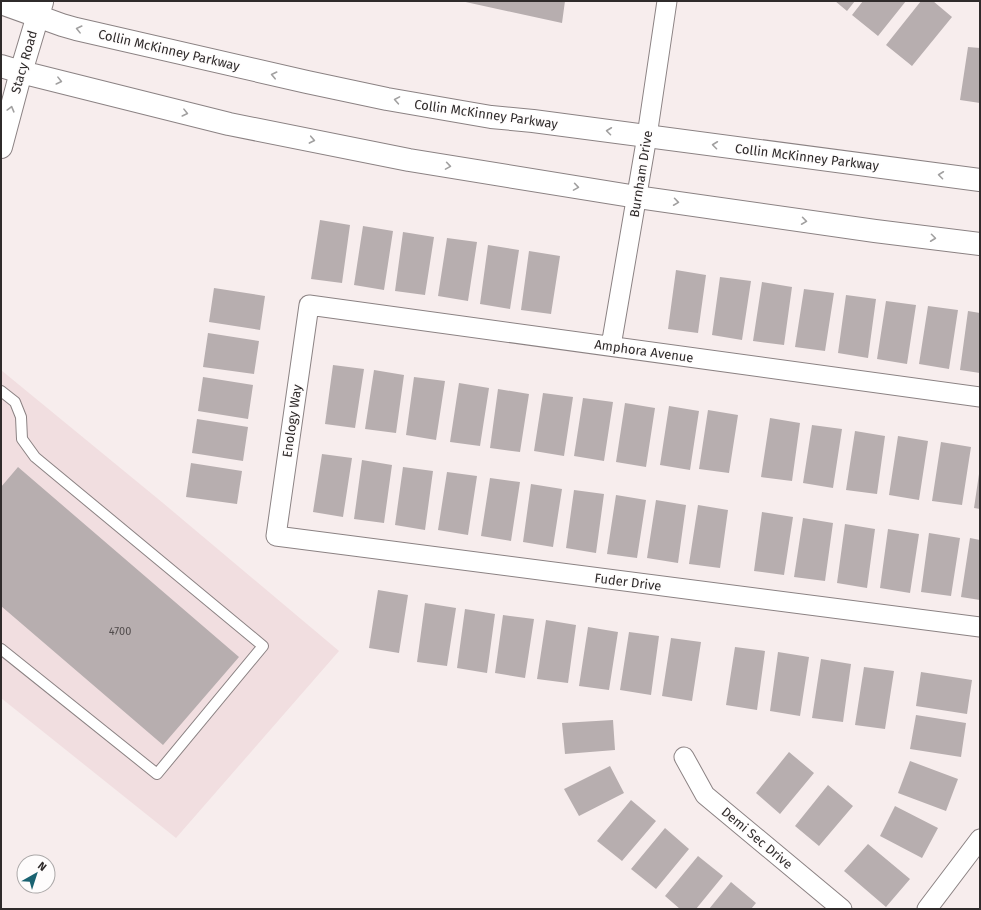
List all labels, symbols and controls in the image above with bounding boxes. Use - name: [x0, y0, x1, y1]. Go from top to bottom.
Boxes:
- one-way arrow: [76, 25, 83, 34]
- street label: Collin McKinney Parkway: [97, 26, 242, 74]
- street label: Stacy Road: [8, 29, 40, 95]
- one-way arrow: [270, 71, 277, 79]
- one-way arrow: [55, 77, 62, 85]
- one-way arrow: [394, 97, 400, 105]
- street label: Collin McKinney Parkway: [413, 97, 559, 132]
- one-way arrow: [6, 106, 15, 113]
- one-way arrow: [181, 108, 188, 116]
- one-way arrow: [605, 127, 612, 136]
- street label: Burnham Drive: [627, 129, 655, 219]
- one-way arrow: [309, 136, 315, 144]
- one-way arrow: [712, 141, 718, 150]
- street label: Collin McKinney Parkway: [734, 141, 880, 173]
- one-way arrow: [445, 161, 451, 170]
- one-way arrow: [938, 171, 944, 180]
- one-way arrow: [573, 182, 579, 191]
- one-way arrow: [673, 197, 679, 206]
- one-way arrow: [801, 216, 807, 225]
- one-way arrow: [930, 233, 936, 242]
- street label: Amphora Avenue: [594, 337, 694, 365]
- street label: Enology Way: [279, 383, 305, 458]
- street label: Fuder Drive: [594, 570, 662, 594]
- house number: 4700: [109, 625, 131, 638]
- street label: Demi Sec Drive: [718, 804, 796, 872]
- north arrow: [16, 854, 56, 894]
- text: N: [35, 859, 49, 874]

